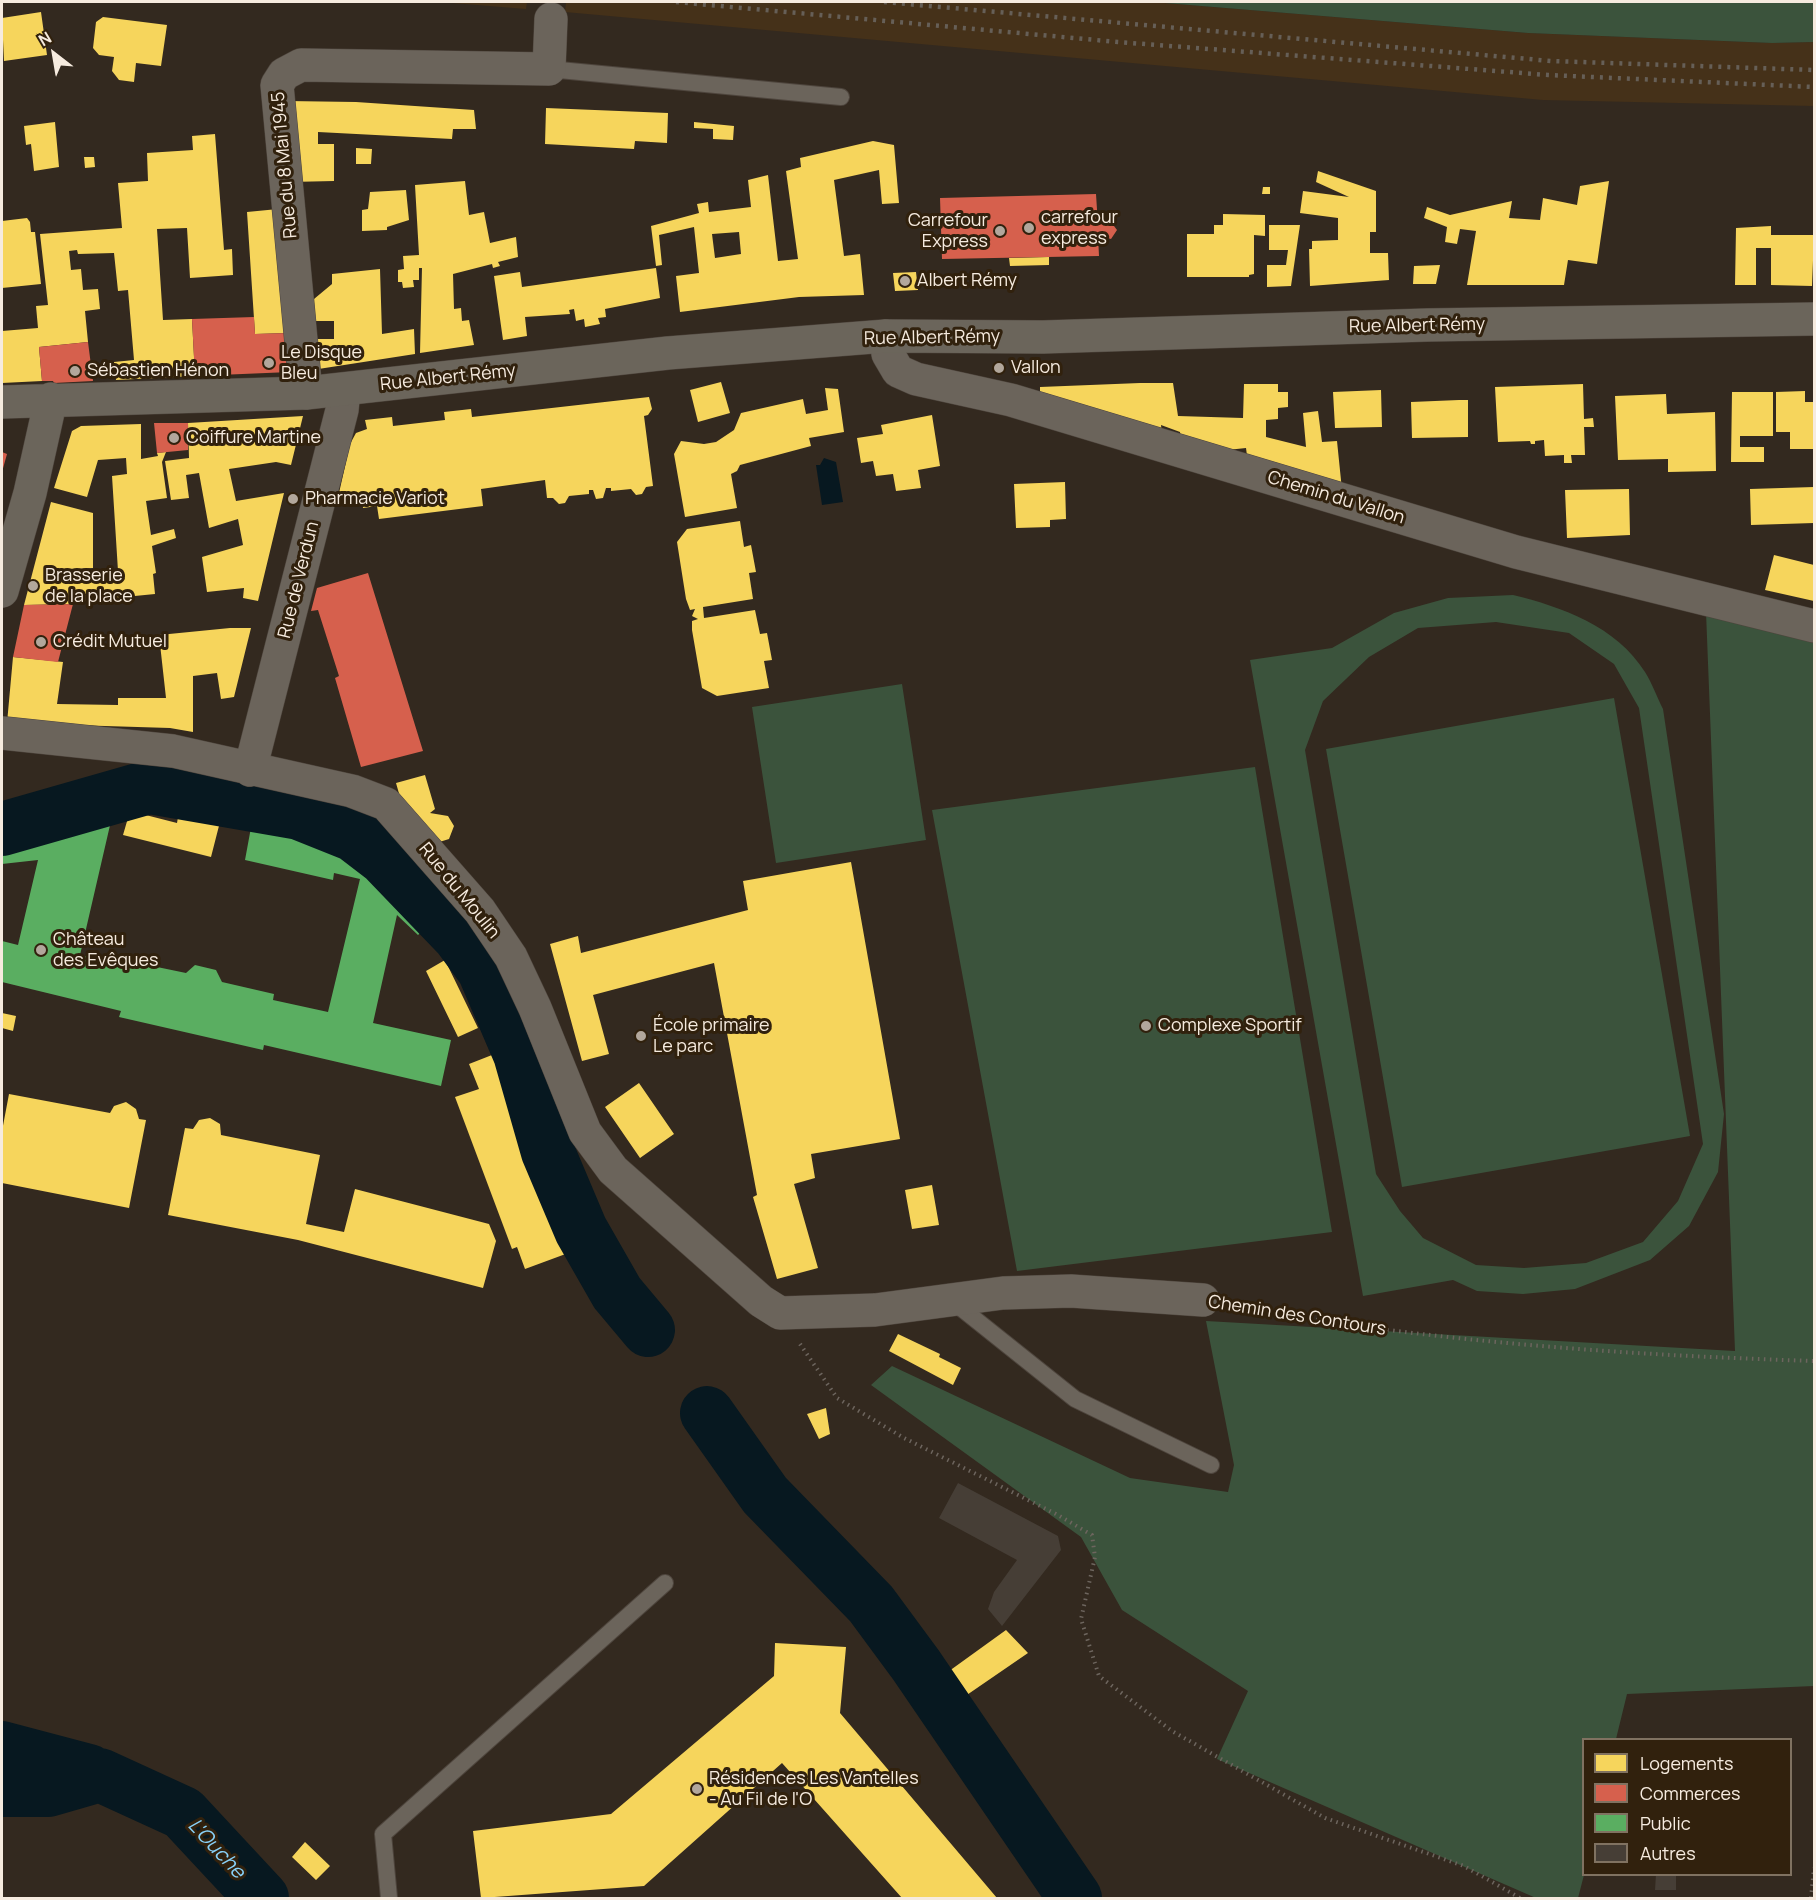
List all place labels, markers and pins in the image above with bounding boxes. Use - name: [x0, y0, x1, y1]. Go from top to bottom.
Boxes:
- place label: carrefour express: [1041, 207, 1118, 250]
- place label: Carrefour Express: [908, 210, 988, 252]
- marker: carrefour express: [1022, 221, 1036, 235]
- marker: Carrefour Express: [993, 224, 1007, 238]
- place label: Albert Rémy: [917, 270, 1017, 292]
- marker: Albert Rémy: [898, 274, 912, 288]
- place label: Le Disque Bleu: [281, 342, 362, 385]
- marker: Le Disque Bleu: [262, 356, 276, 370]
- place label: Vallon: [1011, 357, 1061, 379]
- place label: Sébastien Hénon: [87, 360, 229, 382]
- marker: Vallon: [992, 361, 1006, 375]
- marker: Sébastien Hénon: [68, 364, 82, 378]
- place label: Coiffure Martine: [186, 427, 321, 449]
- marker: Coiffure Martine: [167, 431, 181, 445]
- place label: Pharmacie Variot: [305, 488, 445, 510]
- marker: Pharmacie Variot: [286, 492, 300, 506]
- place label: Brasserie de la place: [45, 565, 133, 608]
- marker: Brasserie de la place: [26, 579, 40, 593]
- place label: Crédit Mutuel: [53, 631, 167, 653]
- marker: Crédit Mutuel: [34, 635, 48, 649]
- place label: Château des Evêques: [53, 929, 158, 972]
- marker: Château des Evêques: [34, 943, 48, 957]
- place label: École primaire Le parc: [653, 1015, 770, 1058]
- place label: Complexe Sportif: [1158, 1015, 1302, 1037]
- marker: Complexe Sportif: [1139, 1019, 1153, 1033]
- marker: École primaire Le parc: [634, 1029, 648, 1043]
- place label: Résidences Les Vantelles - Au Fil de l'O: [709, 1768, 919, 1810]
- marker: Résidences Les Vantelles - Au Fil de l'O: [690, 1782, 704, 1796]

